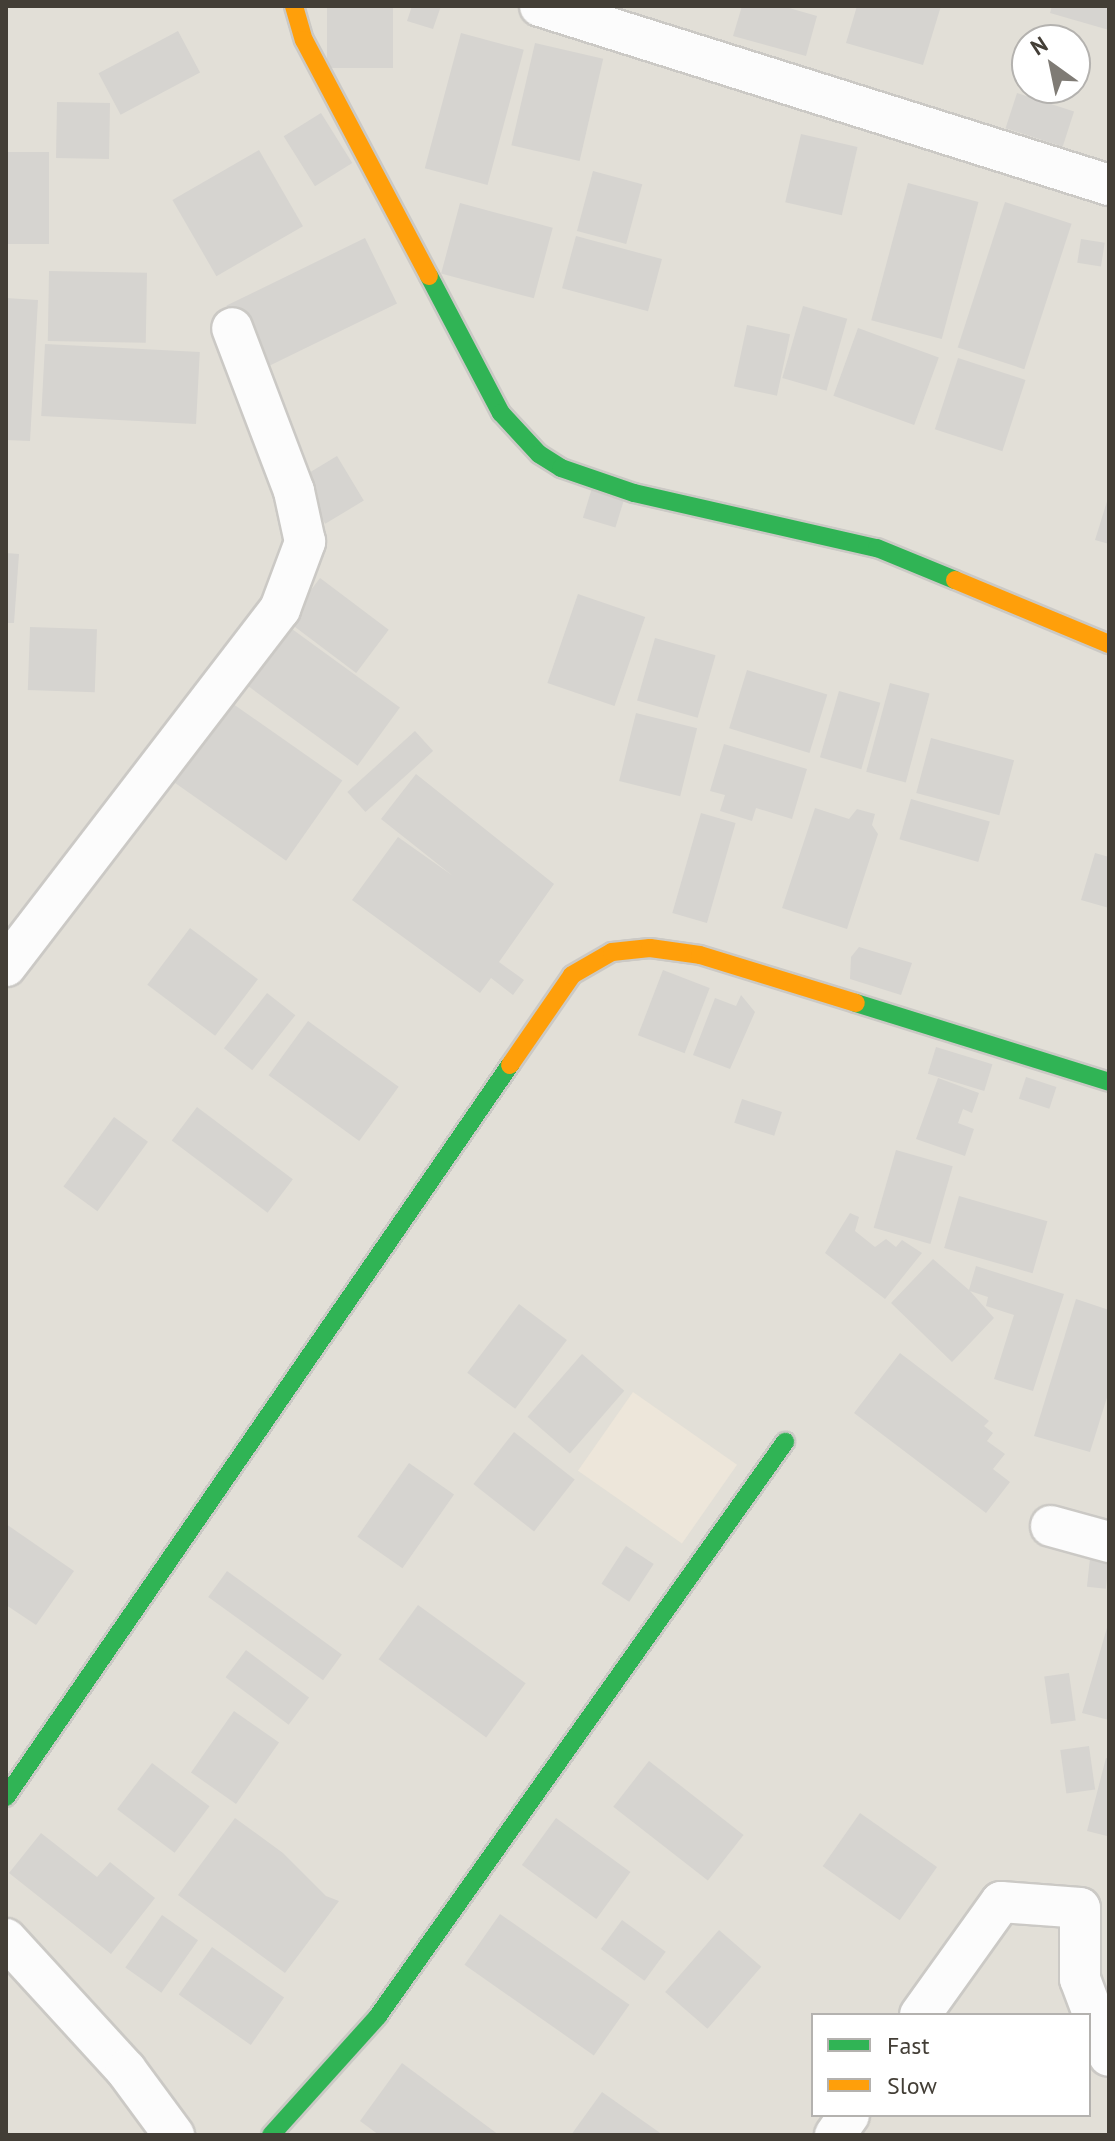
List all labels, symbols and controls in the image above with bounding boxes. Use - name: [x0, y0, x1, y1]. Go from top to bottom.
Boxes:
- north arrow: [1011, 24, 1091, 104]
- text: N: [1025, 30, 1053, 61]
- legend: [811, 2013, 1091, 2117]
- text: Fast: [887, 2030, 930, 2061]
- text: Slow: [887, 2070, 937, 2101]

